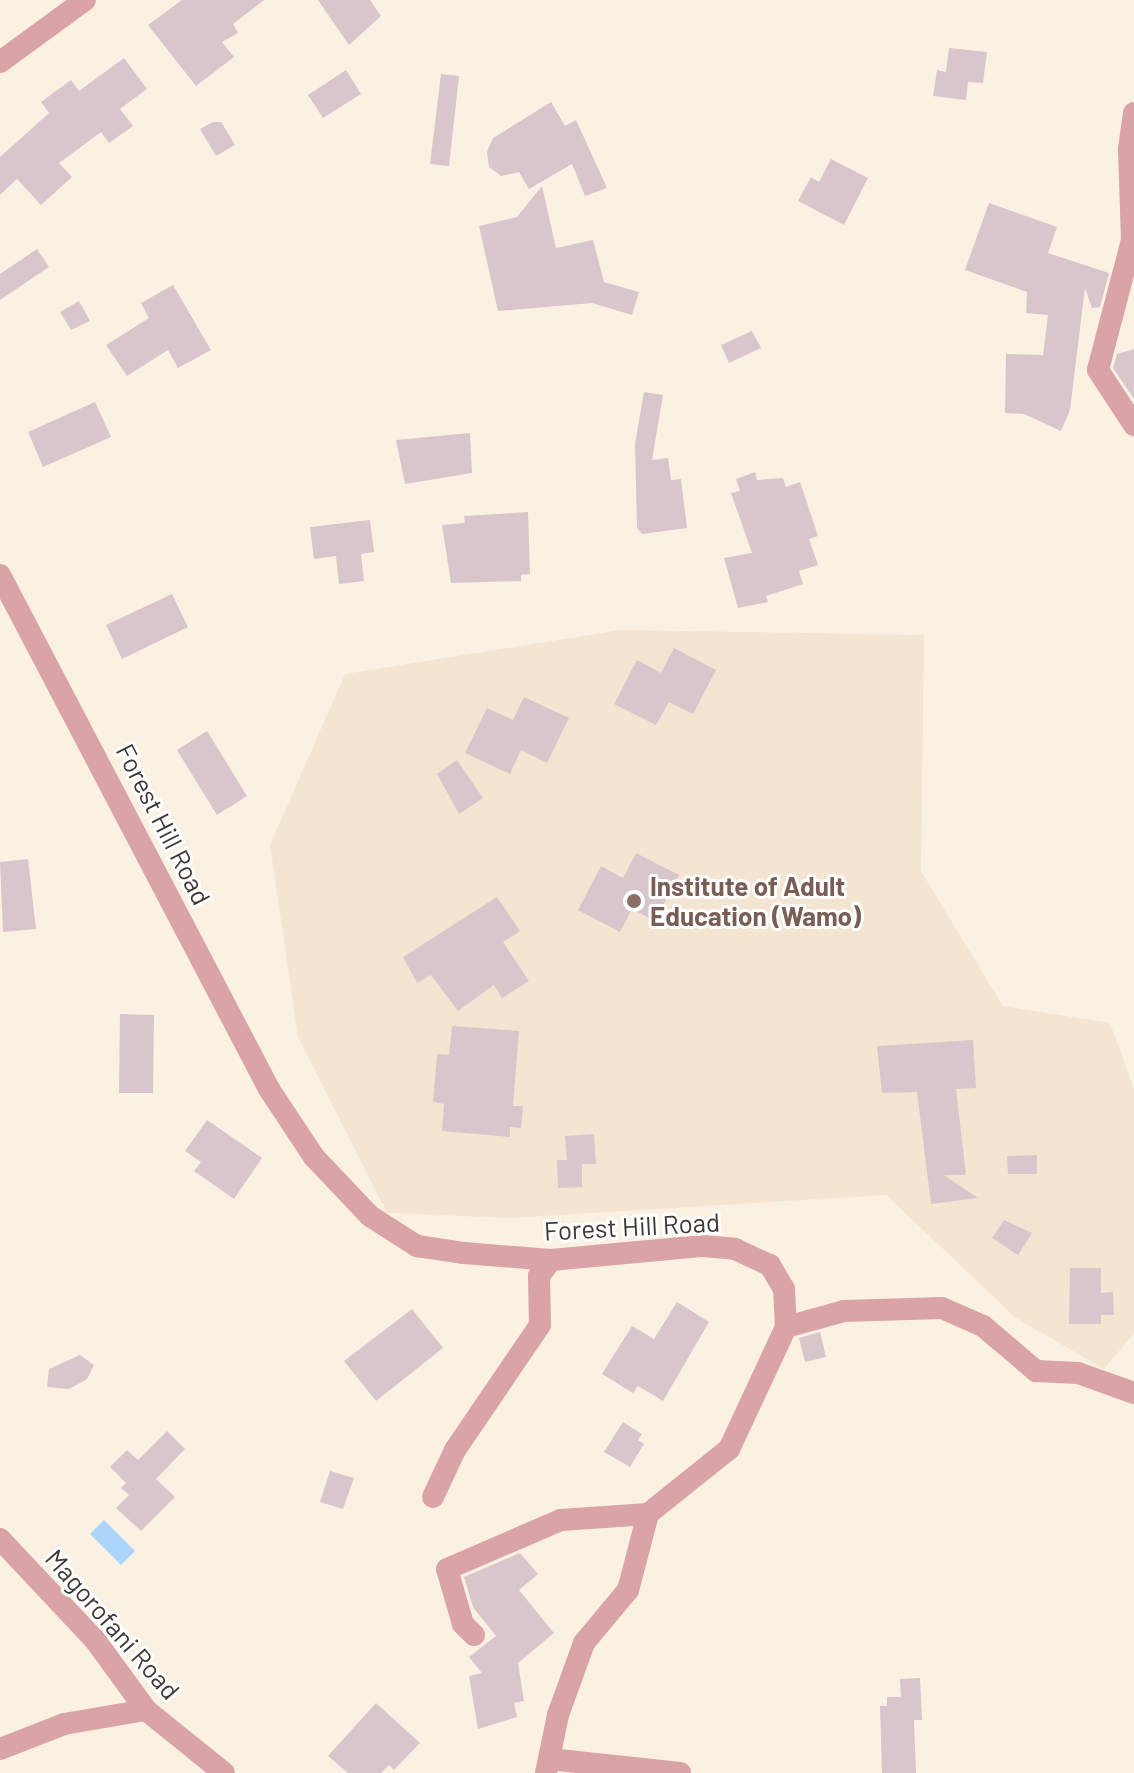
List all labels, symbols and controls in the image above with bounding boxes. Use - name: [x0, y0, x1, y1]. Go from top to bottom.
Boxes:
- street label: Forest Hill Road: [110, 738, 218, 910]
- place label: Institute of Adult Education (Wamo): [650, 870, 861, 932]
- marker: Institute of Adult Education (Wamo): [625, 892, 643, 910]
- street label: Forest Hill Road: [543, 1206, 721, 1246]
- street label: Magorofani Road: [39, 1543, 187, 1705]

